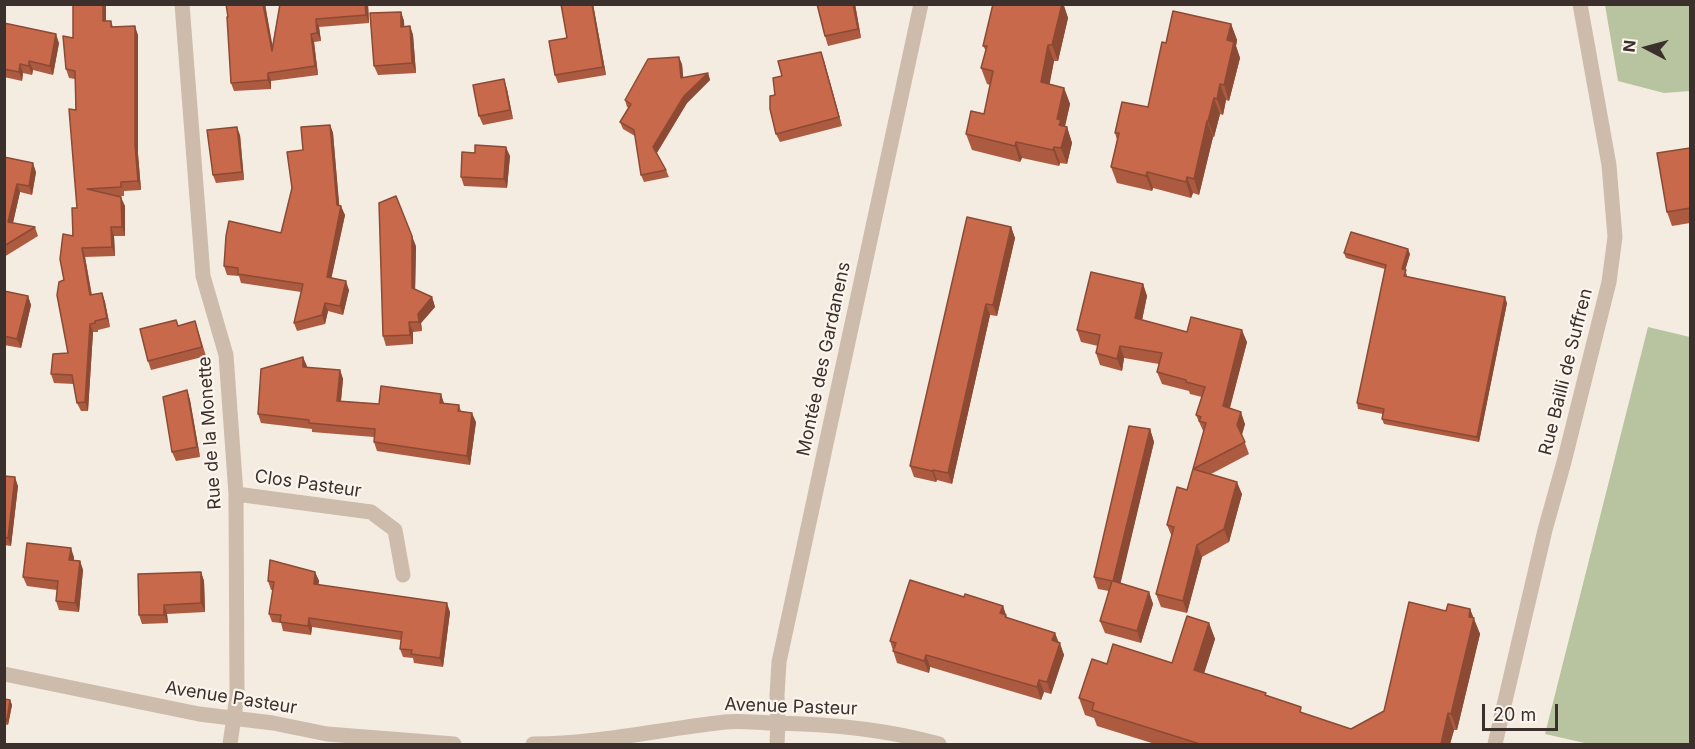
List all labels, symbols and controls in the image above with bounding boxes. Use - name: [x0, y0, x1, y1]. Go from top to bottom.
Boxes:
- north arrow: [1617, 18, 1677, 78]
- text: N: [1619, 39, 1640, 53]
- street label: Montée des Gardanens: [793, 260, 855, 458]
- street label: Rue Bailli de Suffren: [1535, 286, 1597, 458]
- street label: Rue de la Monette: [194, 356, 226, 510]
- street label: Clos Pasteur: [253, 466, 363, 502]
- street label: Avenue Pasteur: [164, 677, 298, 719]
- scale bar: [1485, 692, 1562, 730]
- street label: Avenue Pasteur: [724, 694, 858, 720]
- text: 20 m: [1493, 704, 1536, 725]

